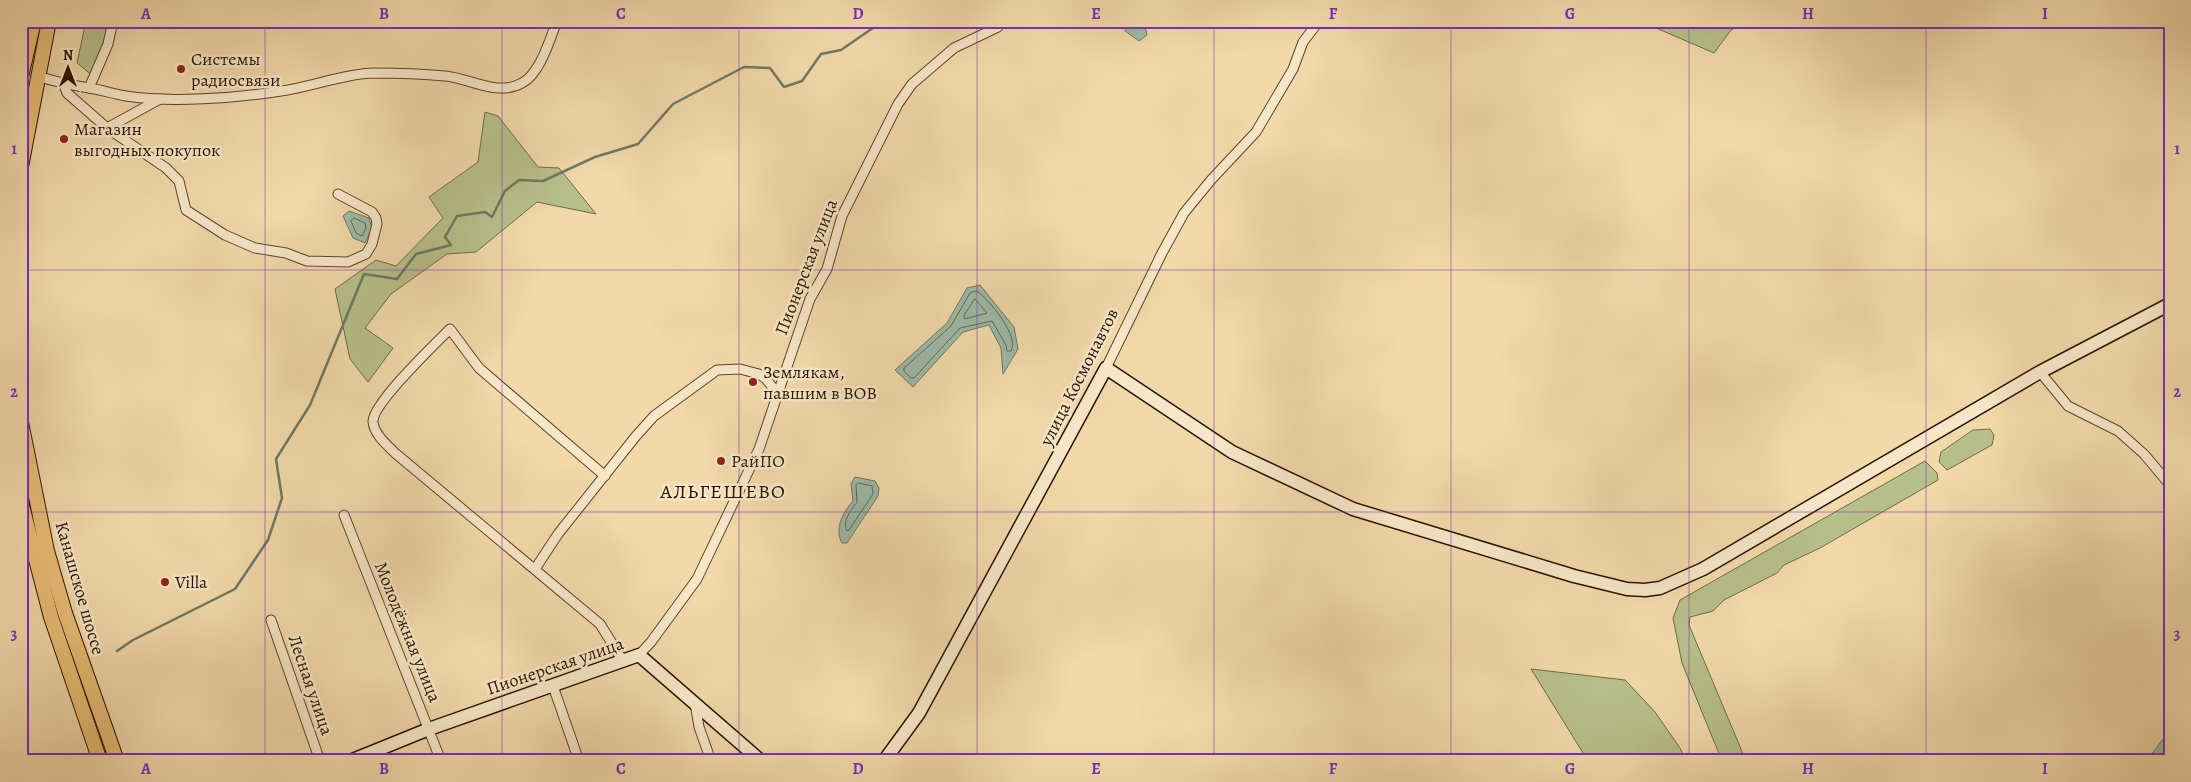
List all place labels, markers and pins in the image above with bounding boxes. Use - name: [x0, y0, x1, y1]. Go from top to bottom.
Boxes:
- place label: Системы радиосвязи: [191, 47, 281, 92]
- marker: Системы радиосвязи: [175, 63, 187, 75]
- place label: Магазин выгодных покупок: [74, 117, 220, 162]
- marker: Магазин выгодных покупок: [58, 133, 70, 145]
- place label: Землякам, павшим в ВОВ: [763, 360, 877, 405]
- marker: Землякам, павшим в ВОВ: [747, 376, 759, 388]
- place label: РайПО: [731, 449, 785, 473]
- marker: РайПО: [715, 455, 727, 467]
- place label: Villa: [174, 570, 208, 594]
- marker: Villa: [159, 576, 171, 588]

